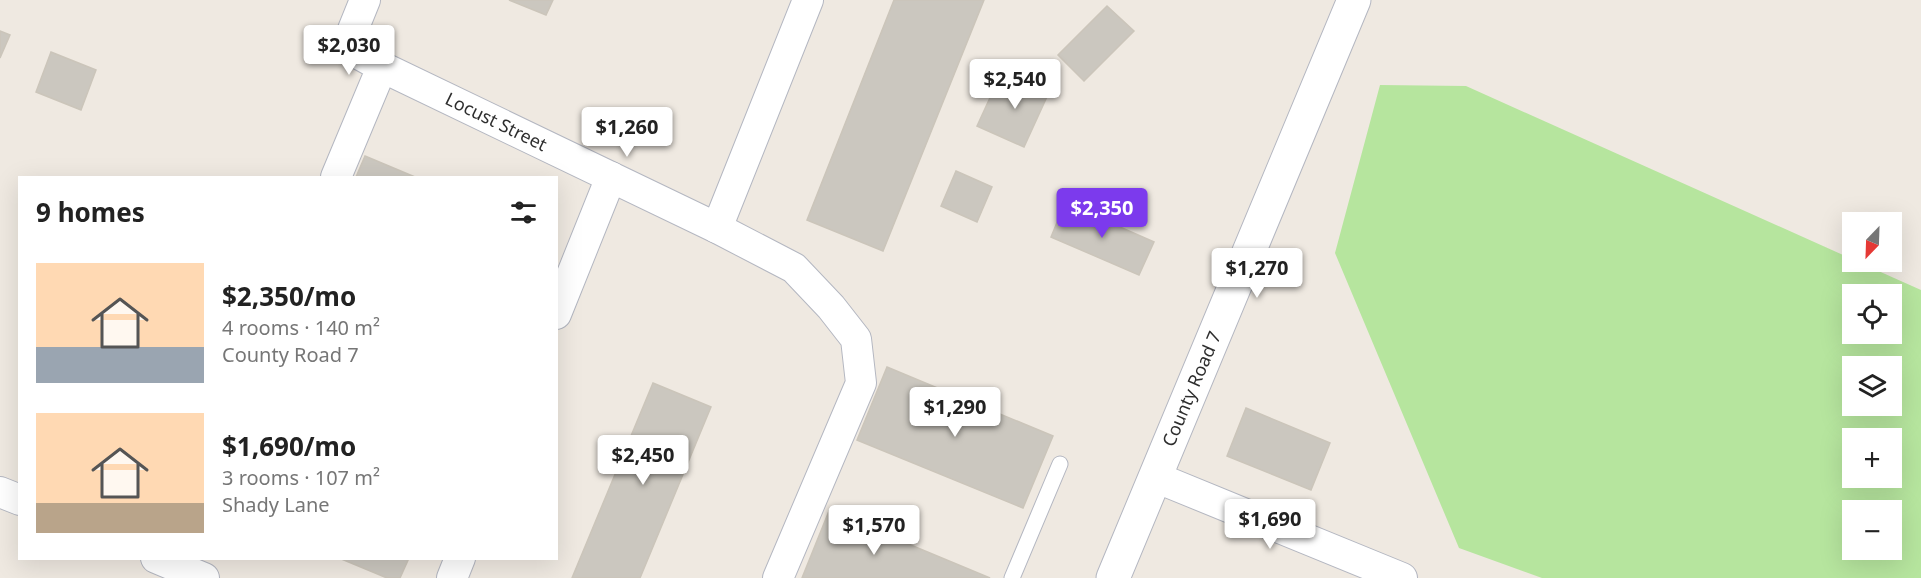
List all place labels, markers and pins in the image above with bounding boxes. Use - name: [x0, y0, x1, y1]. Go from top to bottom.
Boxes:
- pin: $2,030: [300, 25, 398, 76]
- pin: $2,540: [966, 59, 1064, 110]
- pin: $1,260: [578, 107, 676, 158]
- pin: $2,350: [1053, 188, 1151, 239]
- pin: $1,270: [1208, 248, 1306, 299]
- pin: $1,290: [906, 387, 1004, 438]
- pin: $2,450: [594, 435, 692, 486]
- pin: $1,690: [1221, 499, 1319, 550]
- pin: $1,570: [825, 505, 923, 556]

